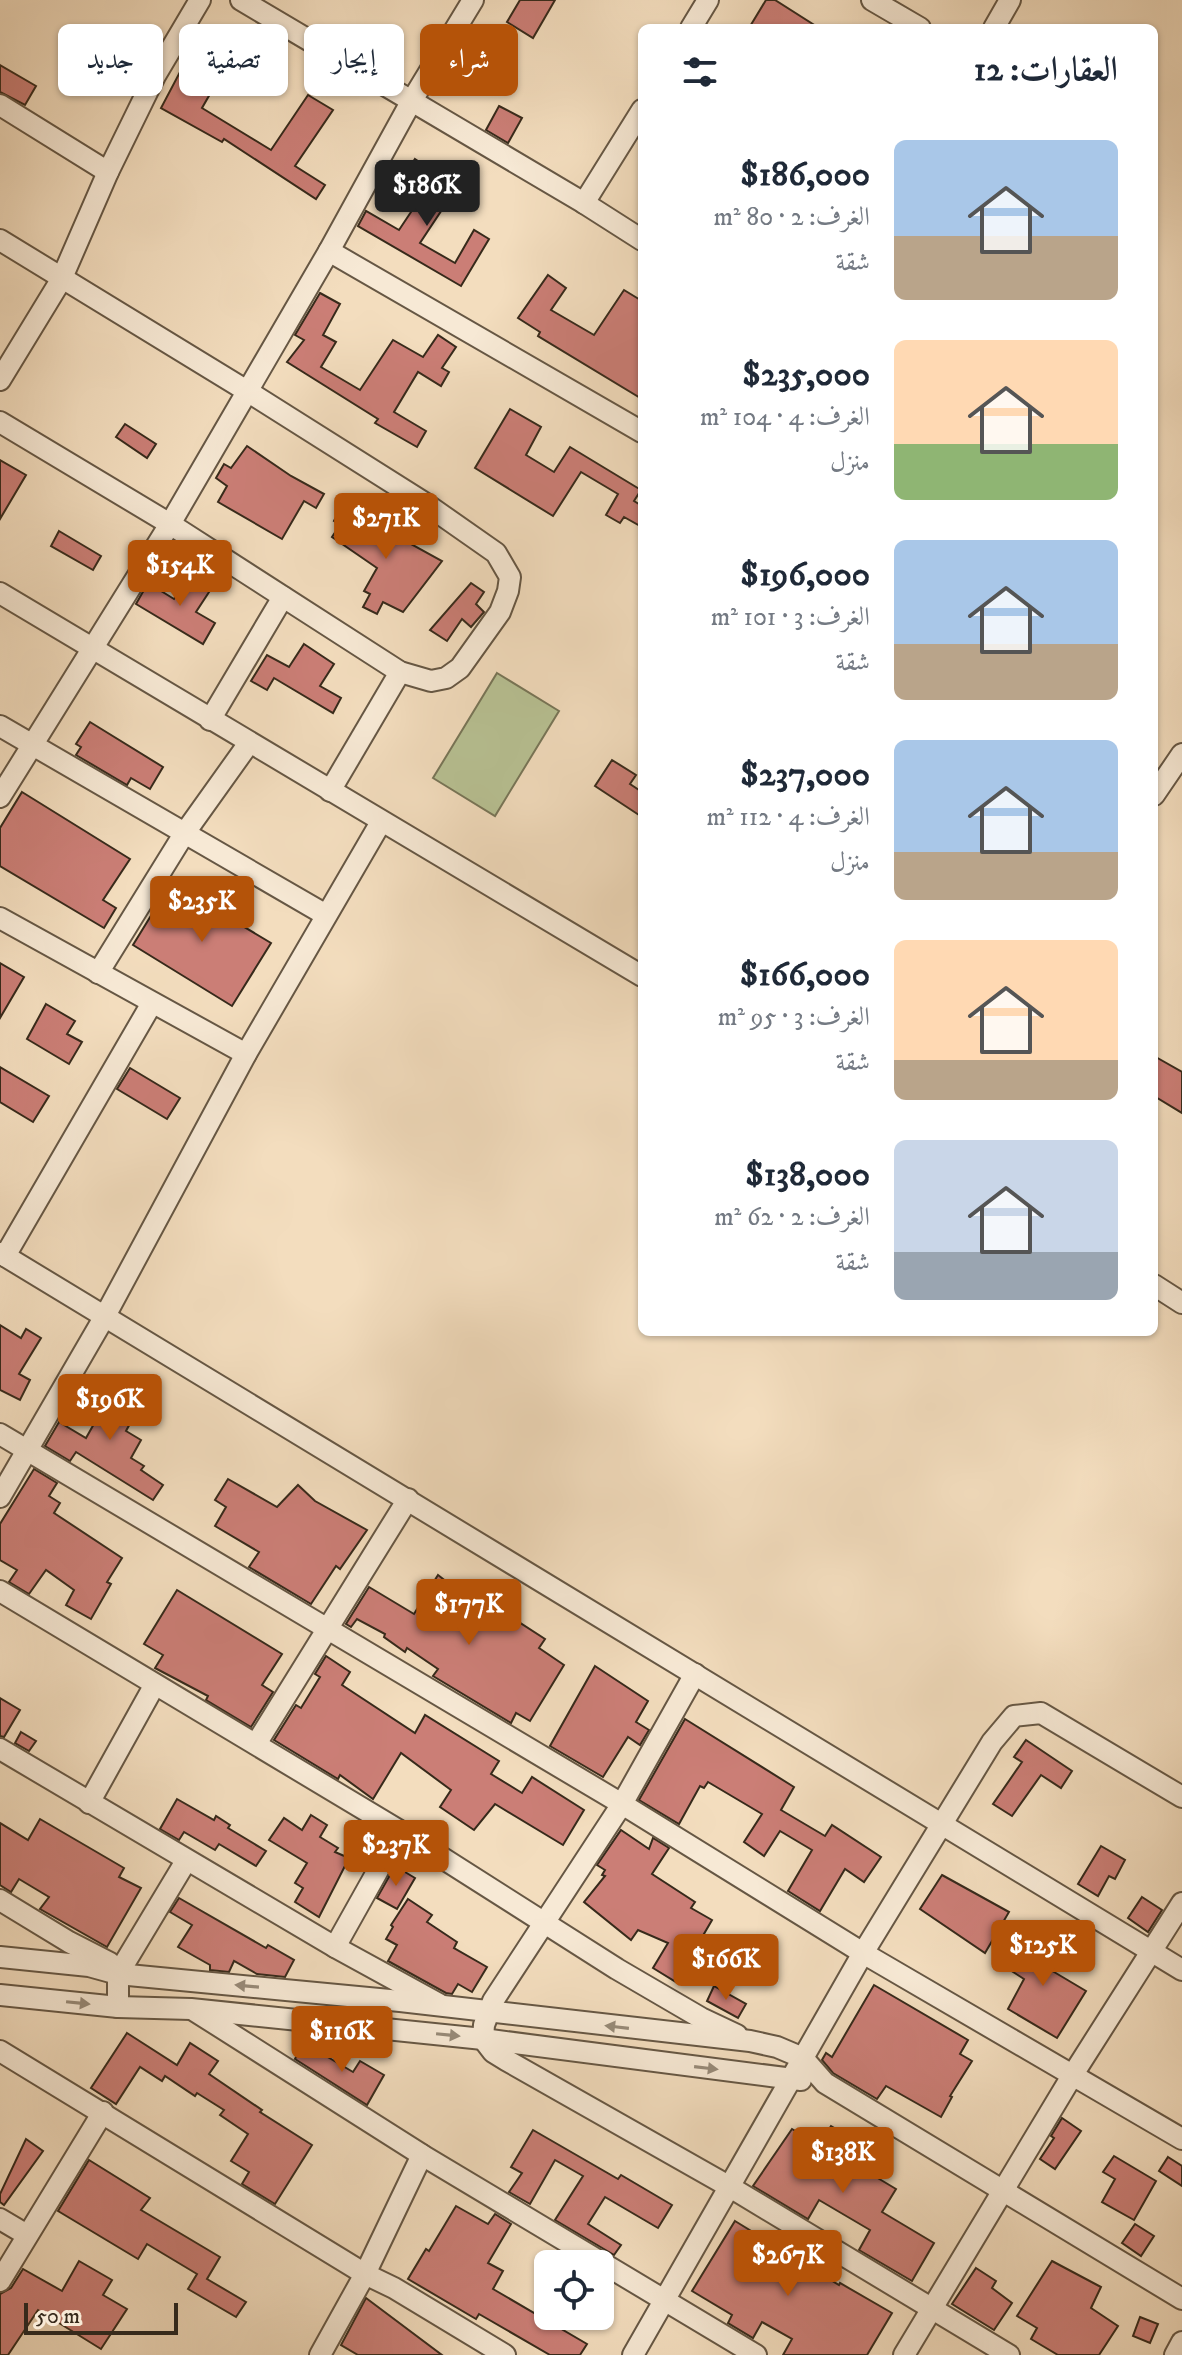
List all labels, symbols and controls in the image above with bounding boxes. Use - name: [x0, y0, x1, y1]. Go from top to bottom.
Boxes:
- chip: جديد: [58, 24, 163, 96]
- chip: تصفية: [179, 24, 288, 96]
- chip: إيجار: [304, 24, 404, 96]
- chip: شراء: [420, 24, 518, 96]
- text: العقارات: 12: [974, 49, 1118, 91]
- icon: filters: [678, 50, 722, 94]
- text: $186,000: [740, 154, 870, 196]
- pin: $186K: [371, 160, 483, 228]
- text: $186K: [393, 169, 461, 202]
- icon: home: [958, 172, 1054, 268]
- text: الغرف: 2 · 80 m²: [714, 201, 870, 234]
- text: شقة: [836, 246, 870, 279]
- text: $235,000: [742, 354, 870, 396]
- icon: home: [958, 372, 1054, 468]
- text: الغرف: 4 · 104 m²: [700, 401, 870, 434]
- text: منزل: [830, 446, 870, 479]
- pin: $271K: [330, 493, 442, 561]
- text: $271K: [352, 502, 420, 535]
- pin: $154K: [124, 540, 236, 608]
- text: $154K: [146, 549, 214, 582]
- text: $196,000: [740, 554, 870, 596]
- icon: home: [958, 572, 1054, 668]
- text: الغرف: 3 · 101 m²: [711, 601, 870, 634]
- text: شقة: [836, 646, 870, 679]
- text: $237,000: [740, 754, 870, 796]
- icon: home: [958, 772, 1054, 868]
- text: الغرف: 4 · 112 m²: [706, 801, 870, 834]
- text: منزل: [830, 846, 870, 879]
- pin: $235K: [146, 876, 258, 944]
- text: $235K: [168, 885, 236, 918]
- text: $166,000: [740, 954, 870, 996]
- icon: home: [958, 972, 1054, 1068]
- text: الغرف: 3 · 95 m²: [718, 1001, 870, 1034]
- text: شقة: [836, 1046, 870, 1079]
- text: $138,000: [745, 1154, 870, 1196]
- icon: home: [958, 1172, 1054, 1268]
- text: الغرف: 2 · 62 m²: [714, 1201, 870, 1234]
- text: شقة: [836, 1246, 870, 1279]
- pin: $196K: [54, 1374, 166, 1442]
- text: $196K: [76, 1383, 144, 1416]
- pin: $177K: [413, 1579, 525, 1647]
- text: $177K: [434, 1588, 504, 1621]
- pin: $237K: [340, 1820, 452, 1888]
- text: $237K: [362, 1829, 430, 1862]
- pin: $125K: [987, 1920, 1099, 1988]
- text: $125K: [1009, 1929, 1077, 1962]
- pin: $166K: [670, 1934, 782, 2002]
- text: $166K: [692, 1943, 760, 1976]
- one-way arrow: [234, 1979, 259, 1992]
- one-way arrow: [65, 1997, 90, 2010]
- pin: $116K: [286, 2006, 398, 2074]
- text: $116K: [310, 2015, 374, 2048]
- one-way arrow: [604, 2021, 629, 2034]
- one-way arrow: [436, 2029, 461, 2042]
- one-way arrow: [694, 2062, 719, 2075]
- pin: $138K: [787, 2127, 899, 2195]
- text: $138K: [811, 2136, 875, 2169]
- pin: $267K: [732, 2230, 844, 2298]
- text: $267K: [752, 2239, 824, 2272]
- map controls: [534, 2250, 614, 2330]
- button: locate: [534, 2250, 614, 2330]
- scale bar: [24, 2299, 178, 2335]
- text: 50 m: [36, 2303, 80, 2330]

